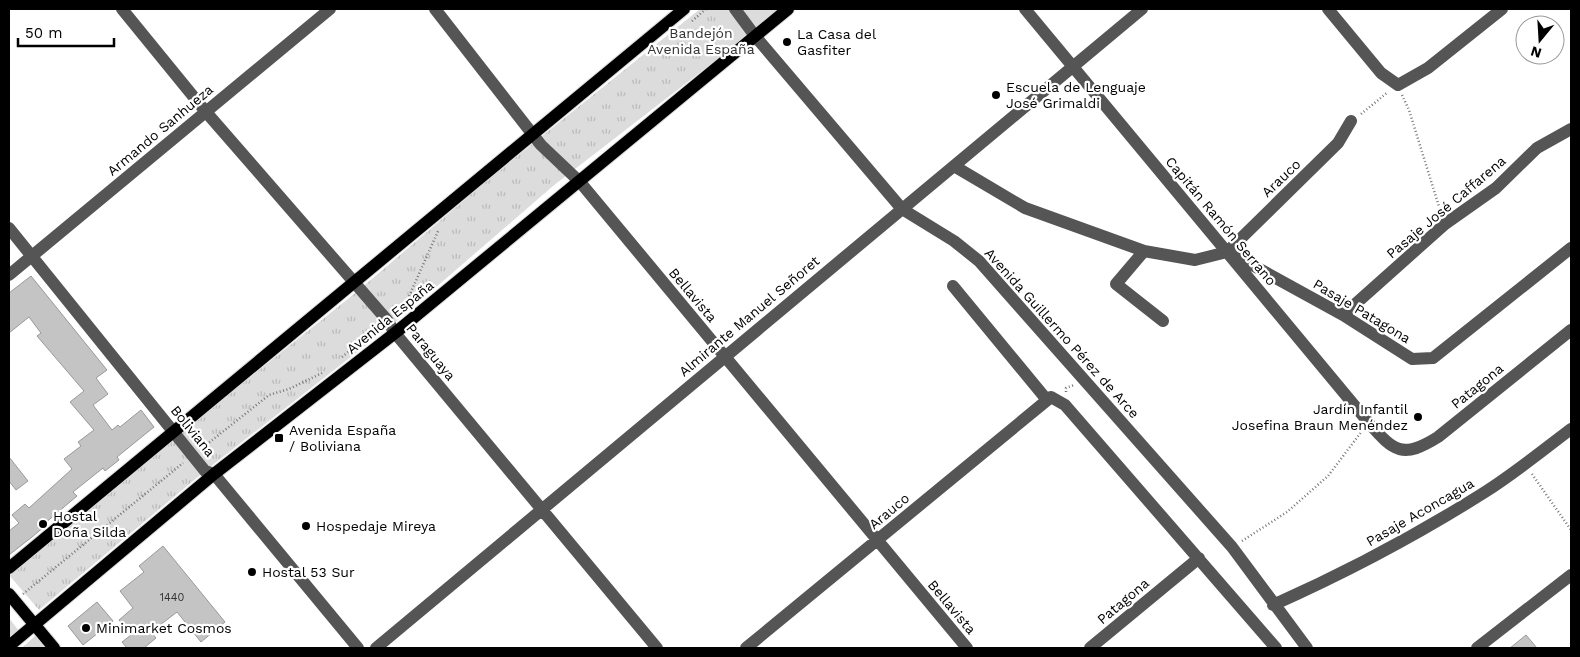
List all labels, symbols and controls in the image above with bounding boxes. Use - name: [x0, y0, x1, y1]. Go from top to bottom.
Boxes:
- scale bar: [18, 15, 114, 47]
- north arrow: [1515, 15, 1565, 65]
- text: 50 m: [25, 24, 62, 42]
- park label: Bandejón Avenida España: [647, 25, 755, 57]
- place label: La Casa del Gasfiter: [797, 26, 877, 58]
- marker: La Casa del Gasfiter: [781, 36, 793, 48]
- text: N: [1529, 43, 1543, 62]
- place label: Escuela de Lenguaje José Grimaldi: [1006, 79, 1146, 111]
- street label: Armando Sanhueza: [104, 81, 216, 179]
- marker: Escuela de Lenguaje José Grimaldi: [990, 89, 1002, 101]
- street label: Pasaje José Caffarena: [1383, 152, 1509, 262]
- street label: Capitán Ramón Serrano: [1162, 153, 1280, 289]
- street label: Arauco: [1258, 156, 1304, 200]
- street label: Avenida Guillermo Pérez de Arce: [981, 245, 1143, 421]
- street label: Almirante Manuel Señoret: [676, 252, 823, 379]
- street label: Bellavista: [666, 265, 720, 325]
- street label: Pasaje Patagona: [1310, 276, 1414, 346]
- street label: Avenida España: [343, 277, 437, 357]
- street label: Paraguaya: [403, 320, 459, 384]
- street label: Patagona: [1448, 360, 1506, 412]
- place label: Jardín Infantil Josefina Braun Menéndez: [1232, 401, 1409, 433]
- street label: Boliviana: [168, 402, 218, 460]
- marker: Jardín Infantil Josefina Braun Menéndez: [1412, 411, 1424, 423]
- place label: Avenida España / Boliviana: [289, 422, 396, 454]
- marker: Avenida España / Boliviana: [273, 432, 285, 444]
- street label: Pasaje Aconcagua: [1363, 475, 1477, 549]
- street label: Arauco: [866, 490, 912, 532]
- place label: Hostal Doña Silda: [53, 508, 126, 540]
- marker: Hostal Doña Silda: [37, 518, 49, 530]
- place label: Hospedaje Mireya: [316, 518, 436, 534]
- marker: Hospedaje Mireya: [300, 520, 312, 532]
- place label: Hostal 53 Sur: [262, 564, 355, 580]
- marker: Hostal 53 Sur: [246, 566, 258, 578]
- street label: Patagona: [1094, 575, 1152, 627]
- street label: Bellavista: [925, 577, 979, 637]
- house number: 1440: [160, 591, 184, 604]
- place label: Minimarket Cosmos: [96, 620, 232, 636]
- marker: Minimarket Cosmos: [80, 622, 92, 634]

